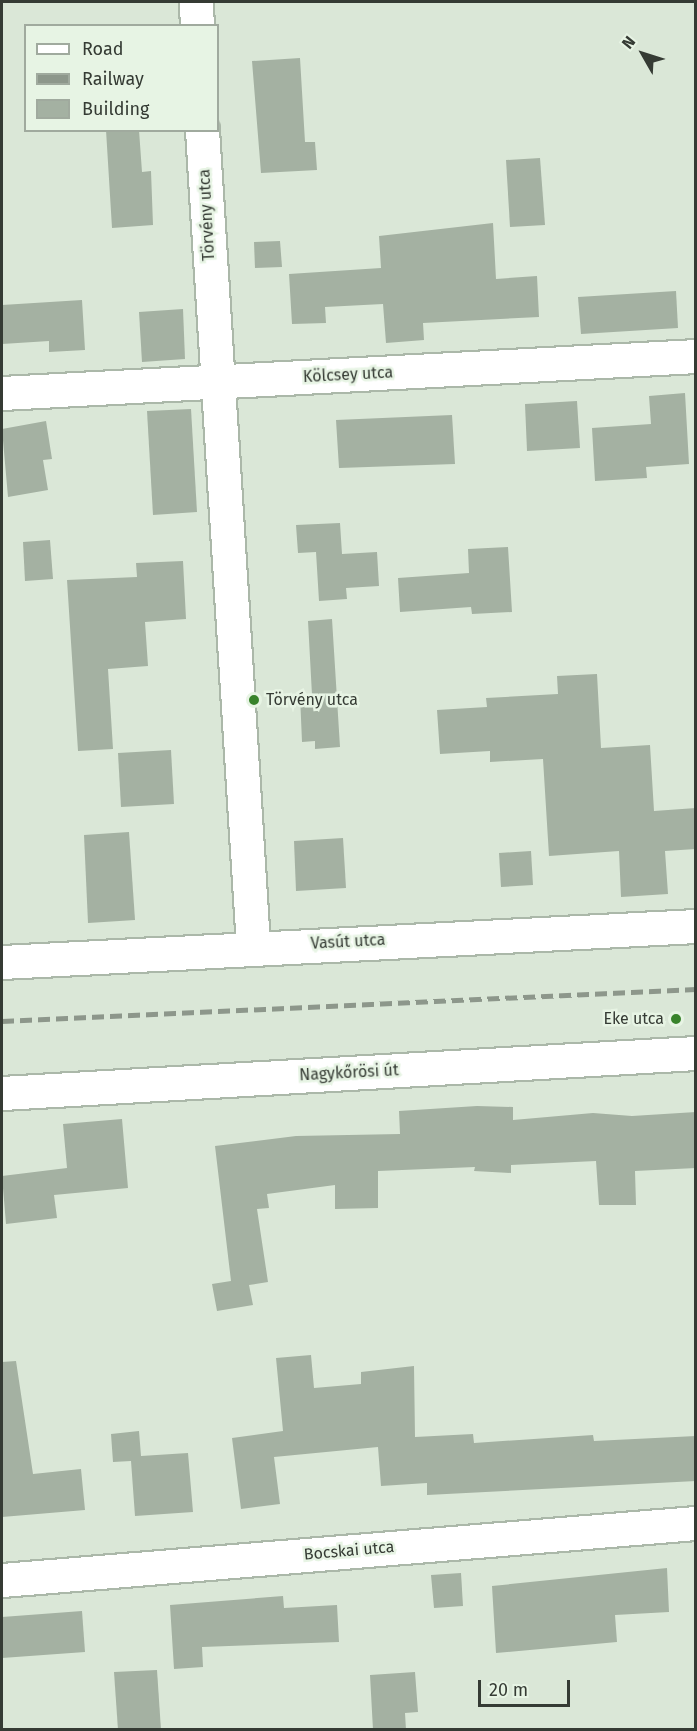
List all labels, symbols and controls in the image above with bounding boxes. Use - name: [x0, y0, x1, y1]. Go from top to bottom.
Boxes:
- legend: [24, 24, 219, 132]
- north arrow: [613, 24, 673, 84]
- text: N: [618, 32, 639, 52]
- text: Road: [82, 38, 124, 60]
- text: Railway: [82, 68, 144, 90]
- text: Building: [82, 98, 149, 120]
- street label: Törvény utca: [195, 169, 219, 261]
- street label: Kölcsey utca: [303, 363, 393, 387]
- place label: Törvény utca: [266, 690, 358, 710]
- marker: Törvény utca: [247, 693, 261, 707]
- street label: Vasút utca: [310, 930, 386, 954]
- place label: Eke utca: [603, 1009, 664, 1029]
- marker: Eke utca: [669, 1012, 683, 1026]
- street label: Nagykőrösi út: [299, 1061, 399, 1085]
- street label: Bocskai utca: [303, 1537, 395, 1565]
- scale bar: [481, 1668, 572, 1706]
- text: 20 m: [489, 1679, 528, 1701]

